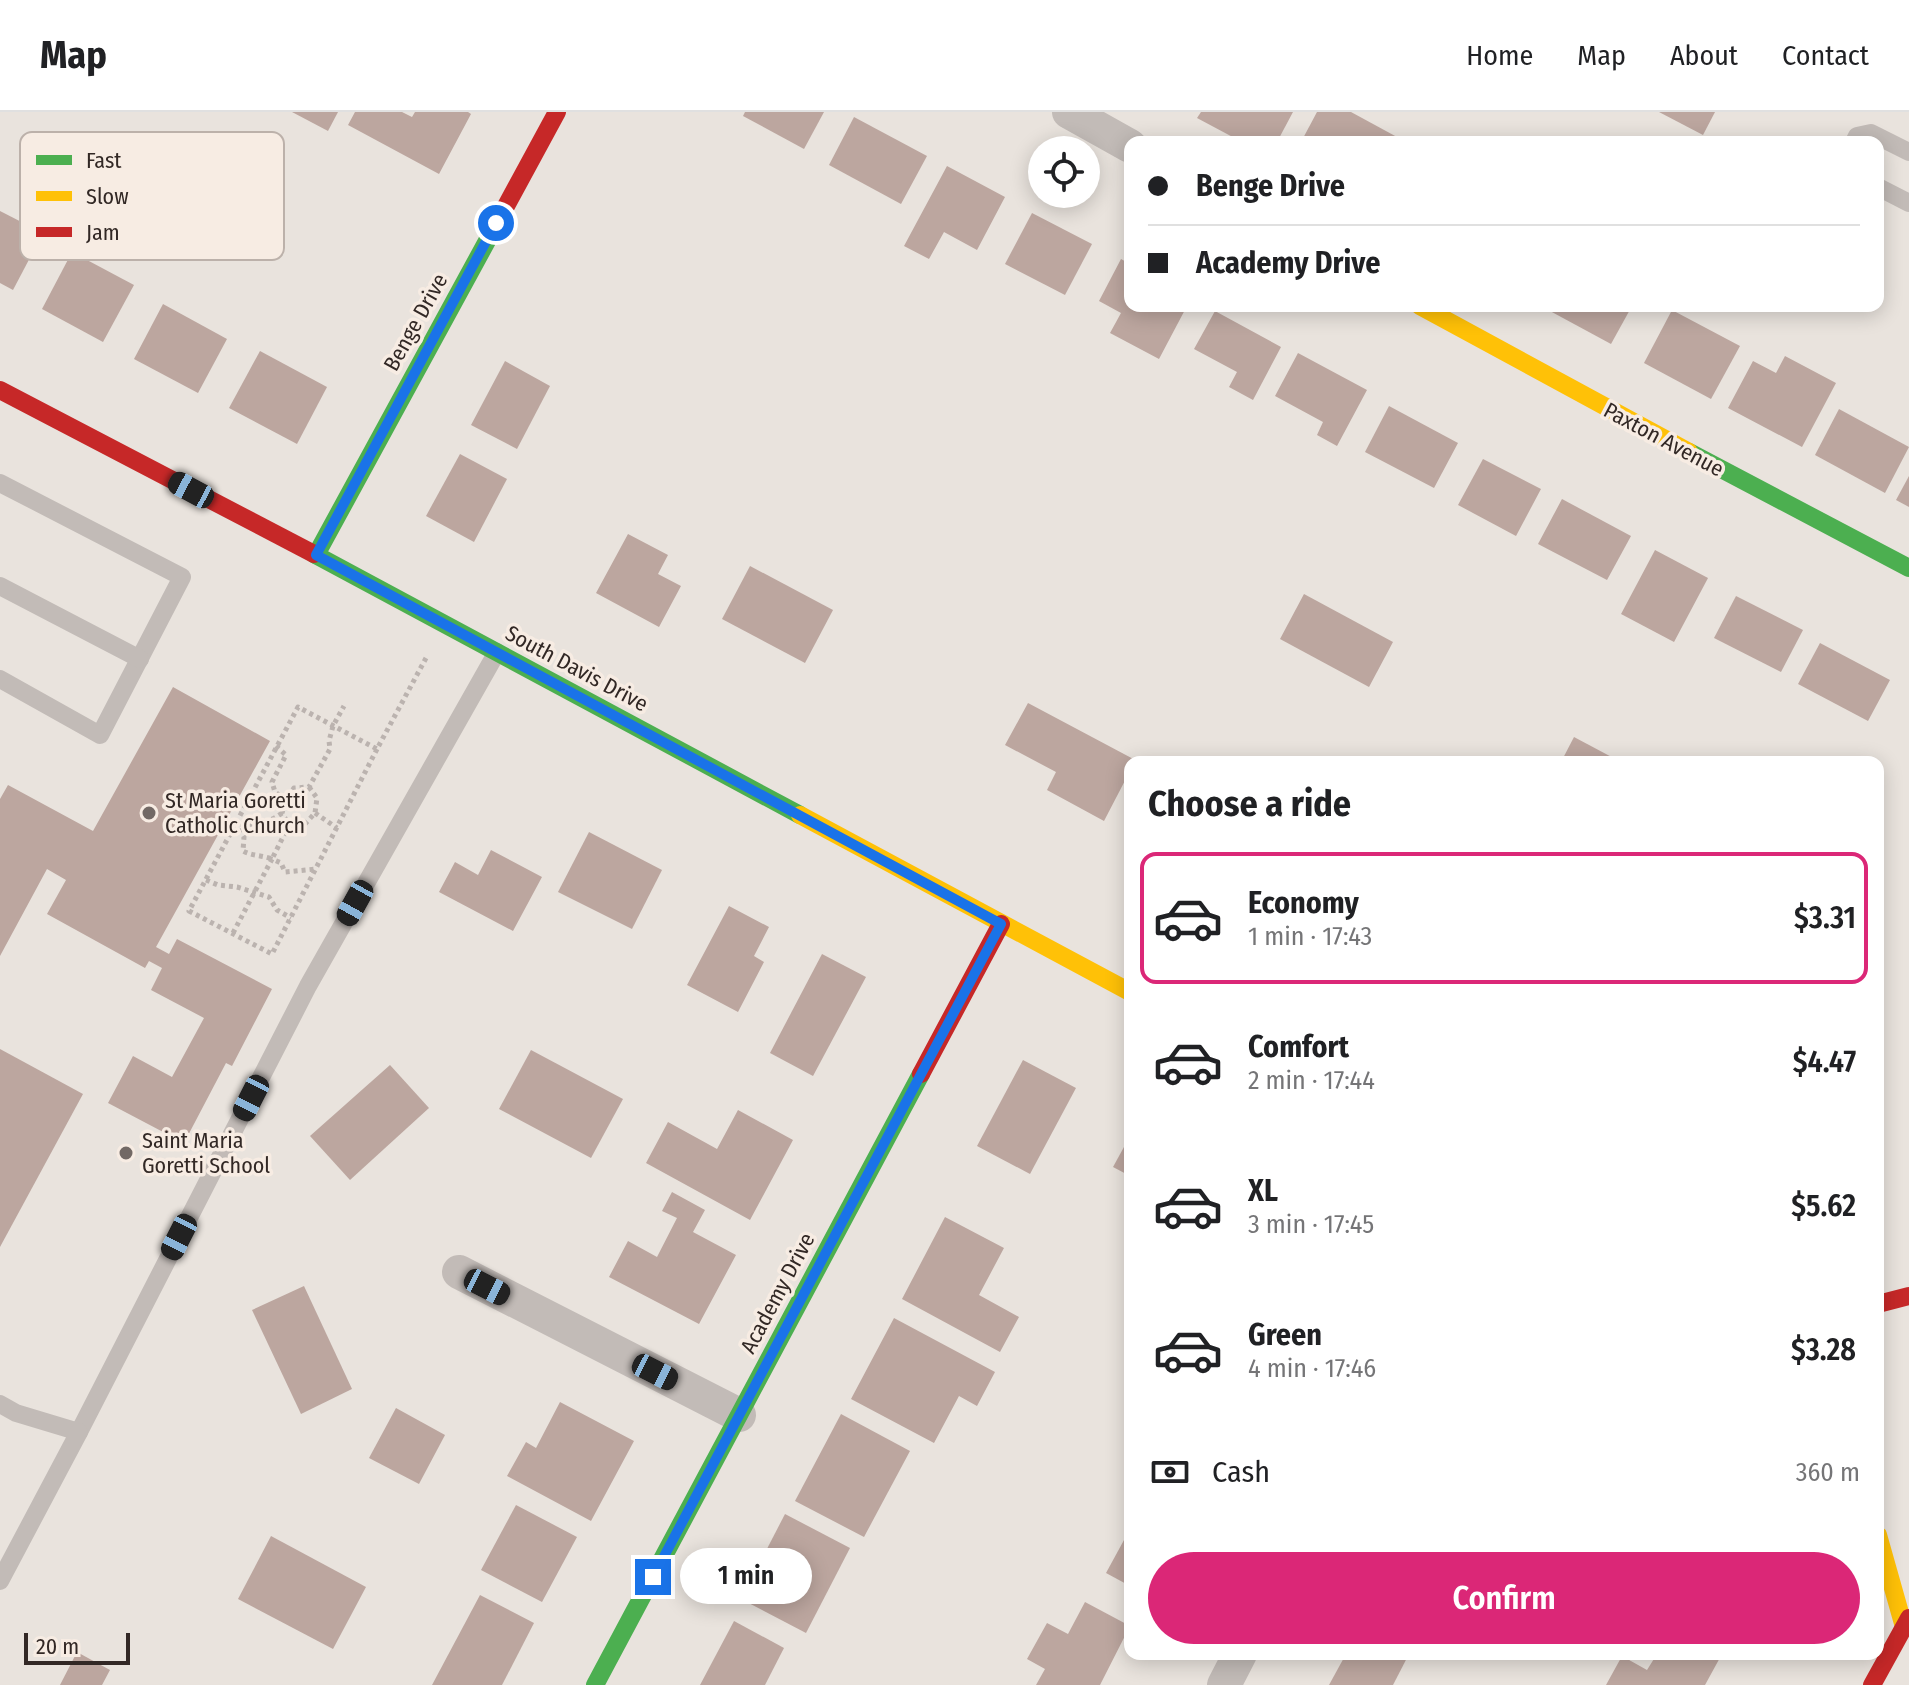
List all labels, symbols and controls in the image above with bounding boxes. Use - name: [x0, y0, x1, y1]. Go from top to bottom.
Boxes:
- text: Map: [40, 32, 107, 78]
- text: Home: [1466, 39, 1533, 72]
- text: Map: [1577, 39, 1626, 72]
- text: About: [1670, 39, 1738, 72]
- text: Contact: [1782, 39, 1869, 72]
- legend: [20, 132, 284, 260]
- map controls: [1028, 136, 1100, 208]
- button: locate: [1028, 136, 1100, 208]
- text: Fast: [86, 147, 122, 174]
- text: Benge Drive: [1196, 168, 1345, 204]
- text: Slow: [86, 183, 129, 210]
- route start: [478, 205, 514, 241]
- text: Jam: [86, 219, 120, 246]
- text: Academy Drive: [1196, 245, 1380, 281]
- street label: Benge Drive: [378, 269, 453, 376]
- street label: Paxton Avenue: [1599, 397, 1728, 482]
- car: [164, 468, 218, 512]
- street label: South Davis Drive: [501, 620, 653, 717]
- text: Choose a ride: [1148, 782, 1351, 826]
- place label: St Maria Goretti Catholic Church: [165, 787, 306, 839]
- marker: St Maria Goretti Catholic Church: [140, 804, 158, 822]
- car: [333, 876, 377, 930]
- icon: car: [1152, 882, 1224, 954]
- text: Economy: [1248, 885, 1359, 921]
- text: $3.31: [1794, 900, 1856, 936]
- text: 1 min · 17:43: [1248, 921, 1372, 952]
- icon: car: [1152, 1026, 1224, 1098]
- text: Comfort: [1248, 1029, 1349, 1065]
- text: $4.47: [1793, 1044, 1856, 1080]
- text: 2 min · 17:44: [1248, 1065, 1375, 1096]
- car: [229, 1071, 273, 1125]
- place label: Saint Maria Goretti School: [142, 1127, 270, 1179]
- marker: Saint Maria Goretti School: [117, 1144, 135, 1162]
- icon: car: [1152, 1170, 1224, 1242]
- text: XL: [1248, 1173, 1278, 1209]
- text: $5.62: [1791, 1188, 1856, 1224]
- text: 3 min · 17:45: [1248, 1209, 1374, 1240]
- car: [157, 1210, 201, 1264]
- street label: Academy Drive: [734, 1228, 820, 1358]
- car: [460, 1265, 514, 1309]
- icon: car: [1152, 1314, 1224, 1386]
- text: Green: [1248, 1317, 1322, 1353]
- text: $3.28: [1791, 1332, 1856, 1368]
- car: [628, 1350, 682, 1394]
- text: 4 min · 17:46: [1248, 1353, 1376, 1384]
- icon: cash: [1148, 1450, 1192, 1494]
- text: Cash: [1212, 1454, 1270, 1490]
- text: 360 m: [1796, 1457, 1860, 1488]
- callout: 1 min: [681, 1549, 813, 1605]
- button: Confirm: [1148, 1552, 1860, 1644]
- route end: [635, 1559, 671, 1595]
- text: 1 min: [718, 1560, 774, 1591]
- scale bar: [24, 1629, 130, 1665]
- text: 20 m: [36, 1633, 79, 1660]

